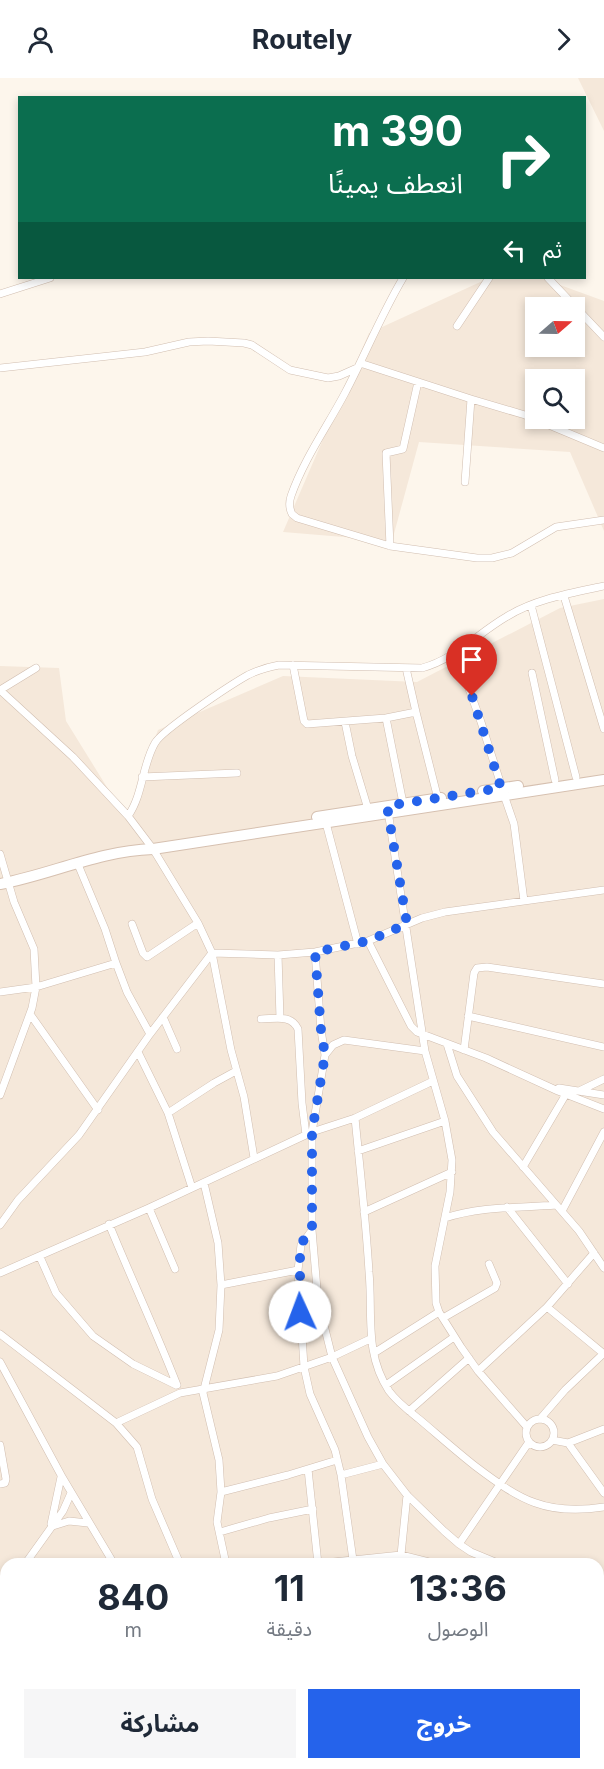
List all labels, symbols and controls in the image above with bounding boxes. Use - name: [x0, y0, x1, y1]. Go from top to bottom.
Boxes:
- icon: person: [24, 23, 57, 56]
- text: Routely: [252, 23, 352, 56]
- icon: forward: [547, 23, 580, 56]
- text: 390 m: [332, 105, 463, 156]
- icon: right: [484, 120, 562, 198]
- text: انعطف يمينًا: [328, 167, 463, 200]
- icon: left: [498, 234, 531, 267]
- text: ثم: [543, 237, 562, 263]
- north arrow: [525, 297, 585, 357]
- map controls: [525, 297, 585, 429]
- button: search: [525, 369, 585, 429]
- pin: [446, 634, 497, 696]
- icon: arrive: [455, 643, 488, 676]
- position arrow: [268, 1280, 332, 1344]
- text: 11: [274, 1566, 305, 1610]
- text: 13:36: [409, 1566, 507, 1610]
- text: 840: [97, 1575, 169, 1619]
- text: دقيقة: [267, 1617, 312, 1641]
- text: الوصول: [428, 1617, 488, 1641]
- text: m: [125, 1618, 142, 1642]
- button: مشاركة: [24, 1689, 296, 1758]
- button: خروج: [308, 1689, 580, 1758]

